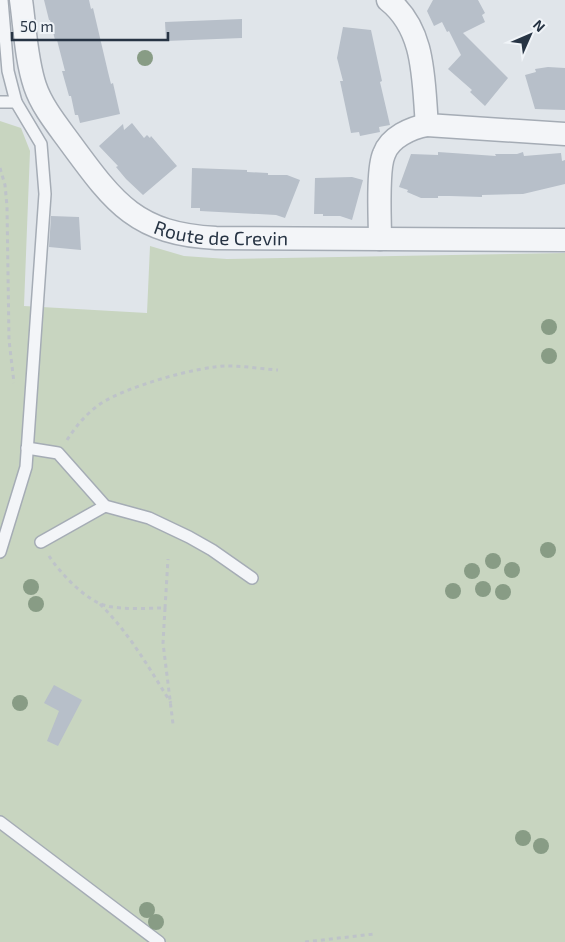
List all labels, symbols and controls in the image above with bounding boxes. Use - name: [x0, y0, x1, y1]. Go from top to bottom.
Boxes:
- scale bar: [12, 10, 169, 42]
- north arrow: [505, 10, 555, 60]
- text: N: [530, 16, 549, 35]
- text: 50 m: [20, 17, 54, 35]
- street label: Route de Crevin: [151, 215, 288, 249]

